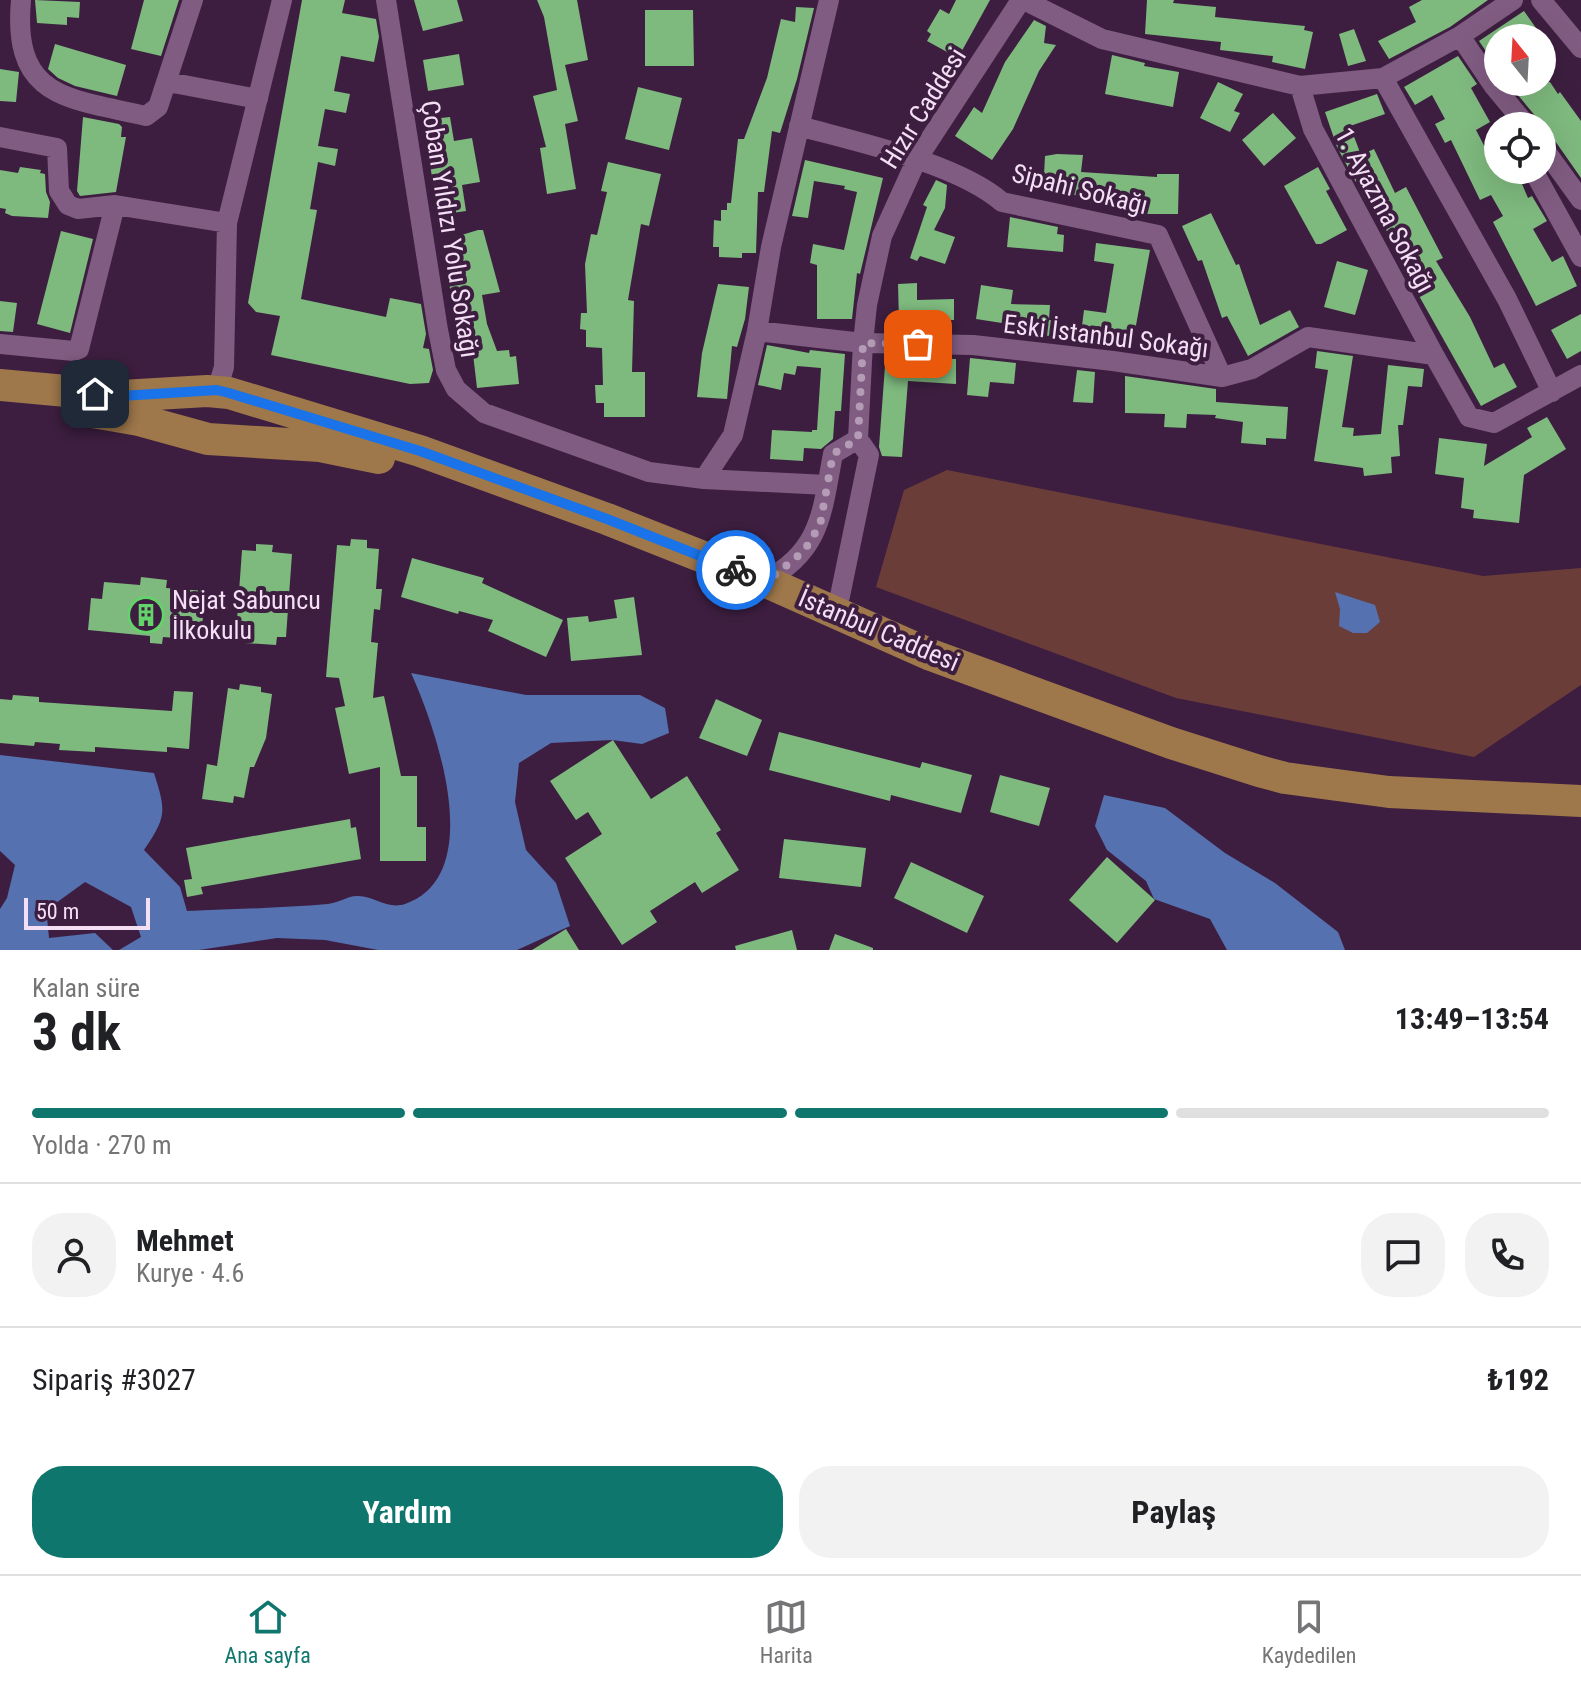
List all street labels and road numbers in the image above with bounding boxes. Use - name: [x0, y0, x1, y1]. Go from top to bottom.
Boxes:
- street label: Hızır Caddesi: [874, 42, 972, 174]
- street label: Çoban Yıldızı Yolu Sokağı: [415, 98, 485, 360]
- street label: 1. Ayazma Sokağı: [1329, 123, 1441, 297]
- street label: Sipahi Sokağı: [1009, 158, 1151, 220]
- street label: Eski İstanbul Sokağı: [1002, 309, 1210, 363]
- street label: İstanbul Caddesi: [794, 583, 964, 677]

